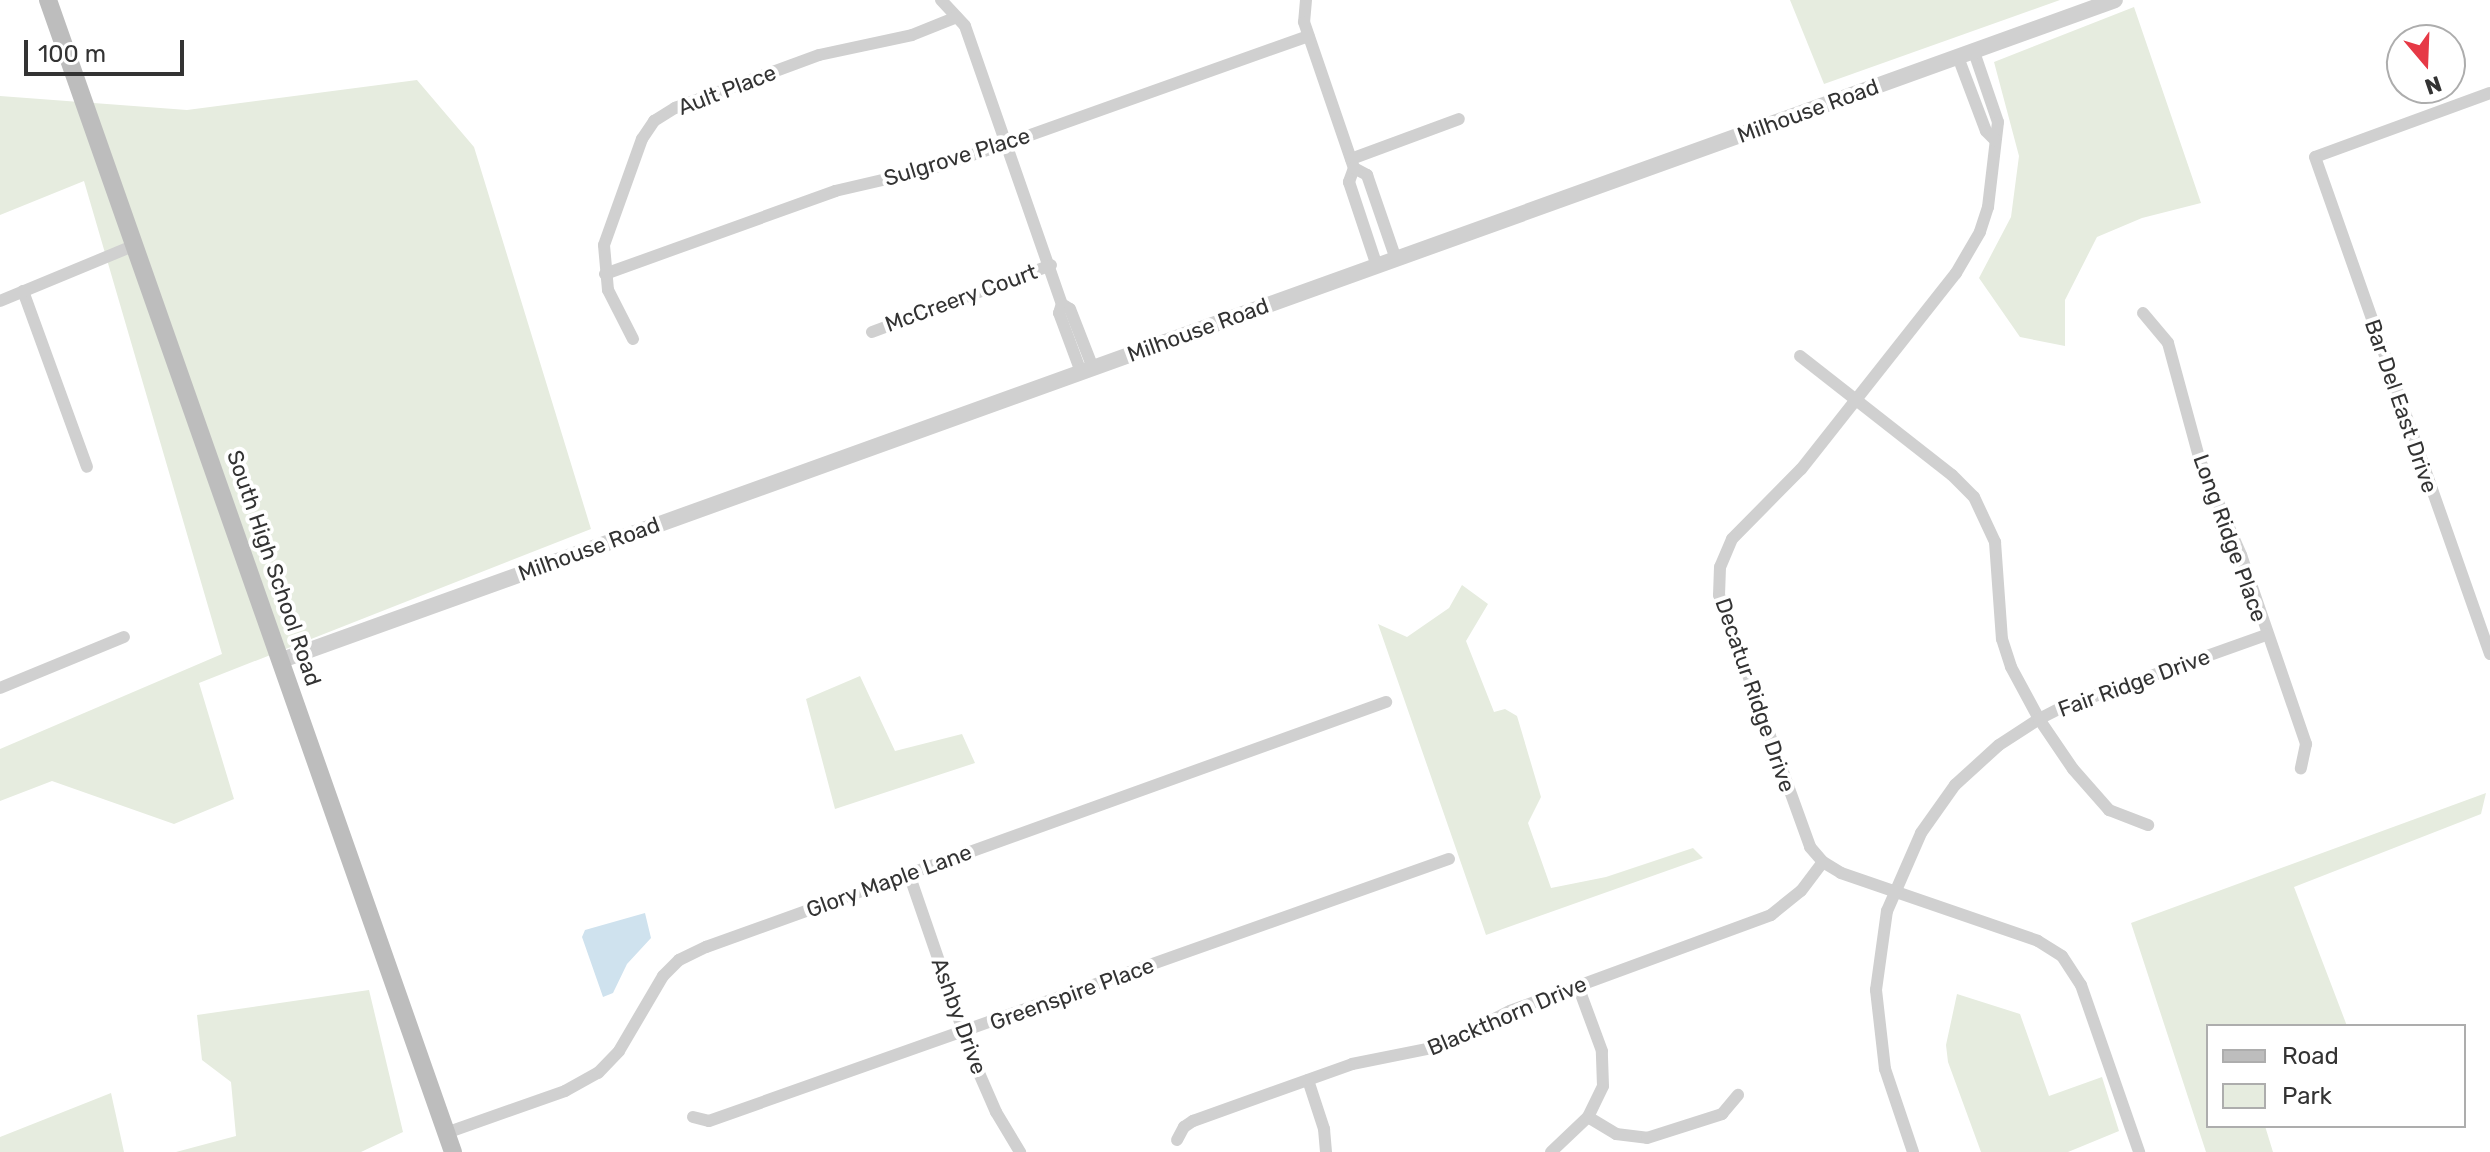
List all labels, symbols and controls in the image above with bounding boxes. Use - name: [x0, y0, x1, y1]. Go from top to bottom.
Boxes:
- scale bar: [28, 24, 188, 74]
- north arrow: [2386, 24, 2466, 104]
- text: 100 m: [38, 40, 106, 68]
- street label: Ault Place: [674, 59, 780, 121]
- text: N: [2421, 70, 2445, 101]
- street label: Milhouse Road: [1734, 73, 1882, 149]
- street label: Sulgrove Place: [881, 122, 1033, 192]
- street label: McCreery Court: [881, 258, 1041, 338]
- street label: Milhouse Road: [1124, 292, 1272, 368]
- street label: Bar Del East Drive: [2359, 315, 2443, 497]
- street label: South High School Road: [221, 447, 327, 689]
- street label: Long Ridge Place: [2187, 451, 2273, 625]
- street label: Milhouse Road: [515, 511, 663, 587]
- street label: Decatur Ridge Drive: [1709, 594, 1801, 796]
- street label: Fair Ridge Drive: [2054, 643, 2214, 723]
- street label: Glory Maple Lane: [802, 839, 976, 923]
- street label: Greenspire Place: [986, 952, 1158, 1036]
- street label: Ashby Drive: [926, 954, 992, 1078]
- street label: Blackthorn Drive: [1423, 971, 1591, 1061]
- legend: [2206, 1024, 2466, 1128]
- text: Road: [2282, 1042, 2339, 1070]
- text: Park: [2282, 1082, 2332, 1110]

